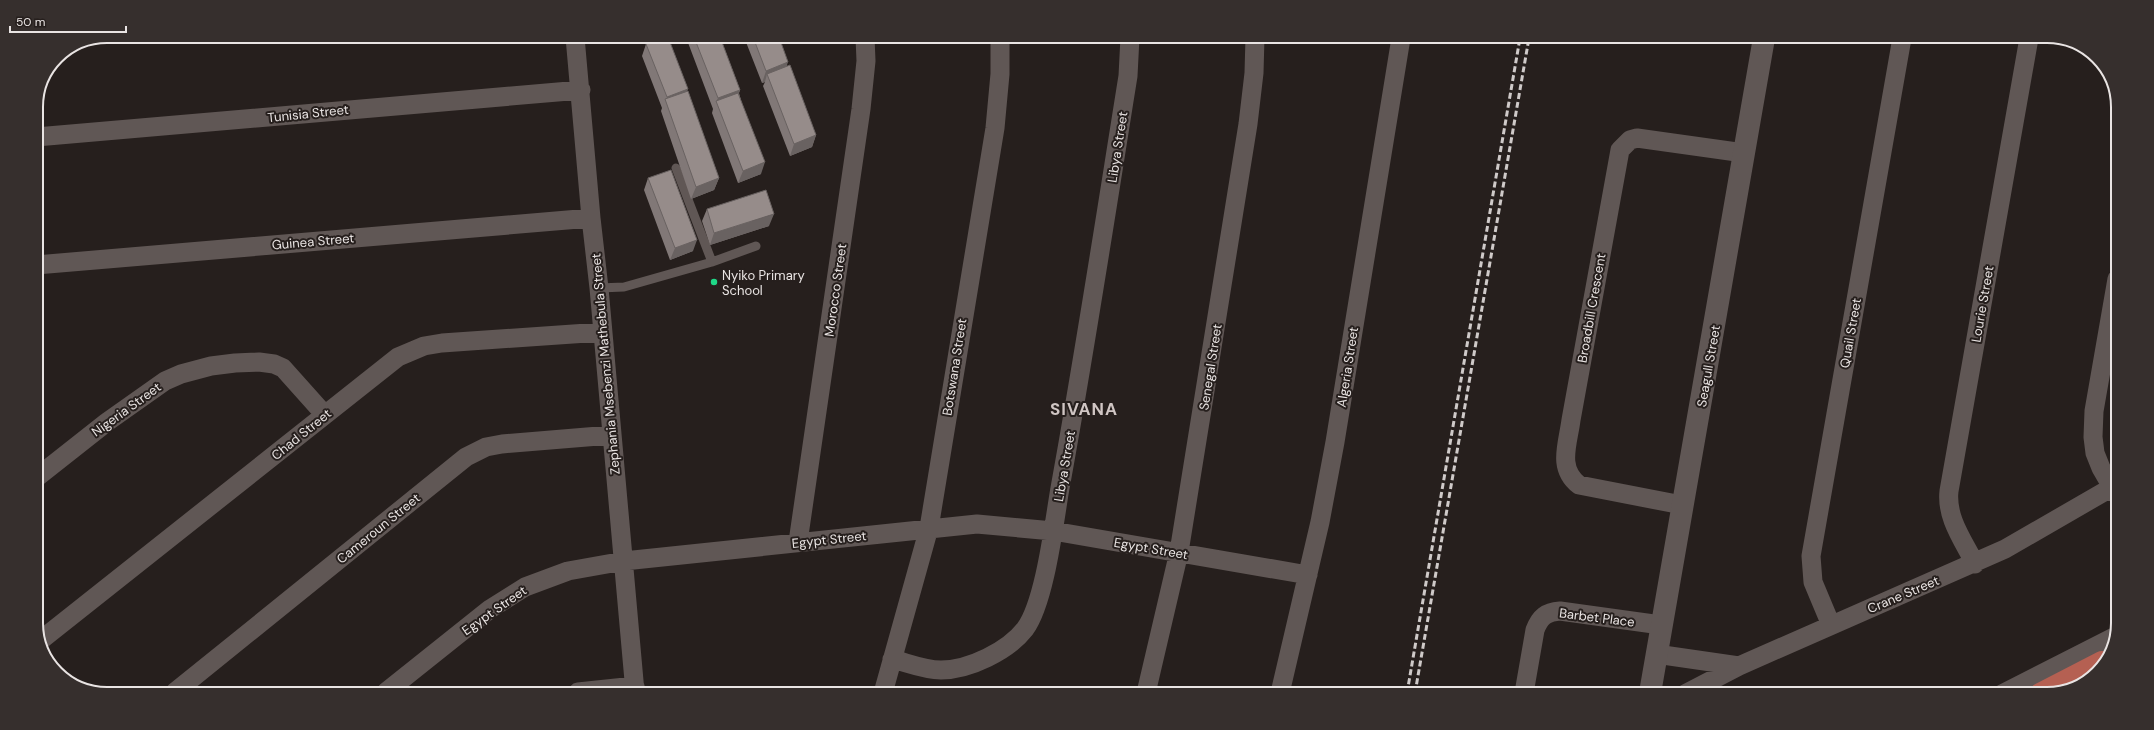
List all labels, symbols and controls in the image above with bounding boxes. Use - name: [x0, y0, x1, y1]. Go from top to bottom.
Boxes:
- scale bar: [10, 8, 126, 34]
- text: 50 m: [16, 14, 45, 30]
- street label: Tunisia Street: [267, 101, 350, 126]
- street label: Libya Street: [1103, 110, 1132, 184]
- street label: Guinea Street: [271, 229, 355, 254]
- street label: Morocco Street: [821, 242, 850, 338]
- street label: Broadbill Crescent: [1573, 252, 1610, 364]
- street label: Zephania Msebenzi Mathebula Street: [587, 253, 624, 475]
- street label: Lourie Street: [1967, 265, 1998, 344]
- place label: Nyiko Primary School: [722, 267, 805, 299]
- marker: Nyiko Primary School: [709, 277, 719, 287]
- street label: Quail Street: [1836, 297, 1865, 369]
- street label: Botswana Street: [938, 317, 971, 417]
- street label: Senegal Street: [1195, 323, 1226, 412]
- street label: Seagull Street: [1693, 324, 1724, 408]
- street label: Algeria Street: [1333, 326, 1362, 409]
- street label: Nigeria Street: [88, 378, 164, 440]
- district label: SIVANA: [1050, 398, 1118, 420]
- street label: Chad Street: [268, 405, 335, 464]
- street label: Libya Street: [1050, 429, 1079, 503]
- street label: Cameroun Street: [333, 489, 424, 567]
- street label: Egypt Street: [791, 527, 867, 552]
- street label: Egypt Street: [1112, 534, 1189, 563]
- street label: Crane Street: [1865, 572, 1942, 617]
- street label: Egypt Street: [459, 582, 530, 639]
- street label: Barbet Place: [1558, 604, 1636, 631]

